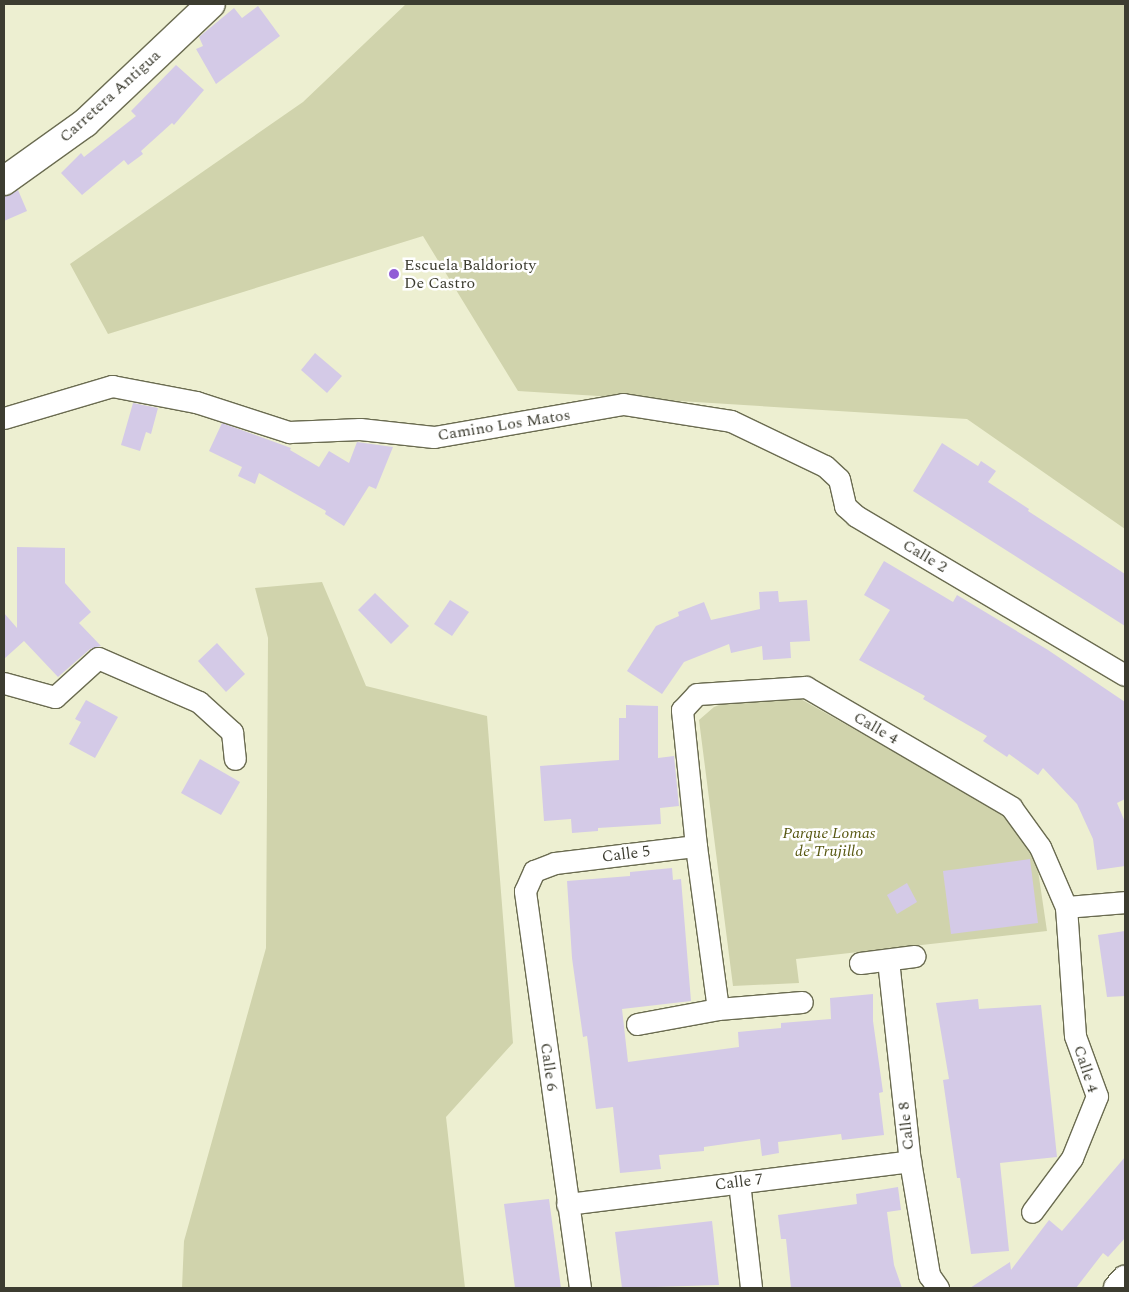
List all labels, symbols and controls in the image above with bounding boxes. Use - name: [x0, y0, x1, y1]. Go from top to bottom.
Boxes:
- street label: Carretera Antigua: [56, 46, 164, 146]
- place label: Escuela Baldorioty De Castro: [404, 255, 536, 293]
- marker: Escuela Baldorioty De Castro: [388, 268, 400, 280]
- street label: Camino Los Matos: [436, 405, 572, 445]
- street label: Calle 2: [899, 535, 951, 577]
- street label: Calle 4: [850, 708, 902, 748]
- park label: Parque Lomas de Trujillo: [783, 823, 875, 861]
- street label: Calle 5: [601, 842, 651, 866]
- street label: Calle 6: [536, 1042, 562, 1092]
- street label: Calle 4: [1069, 1043, 1103, 1095]
- street label: Calle 8: [894, 1101, 918, 1151]
- street label: Calle 7: [714, 1170, 764, 1194]

